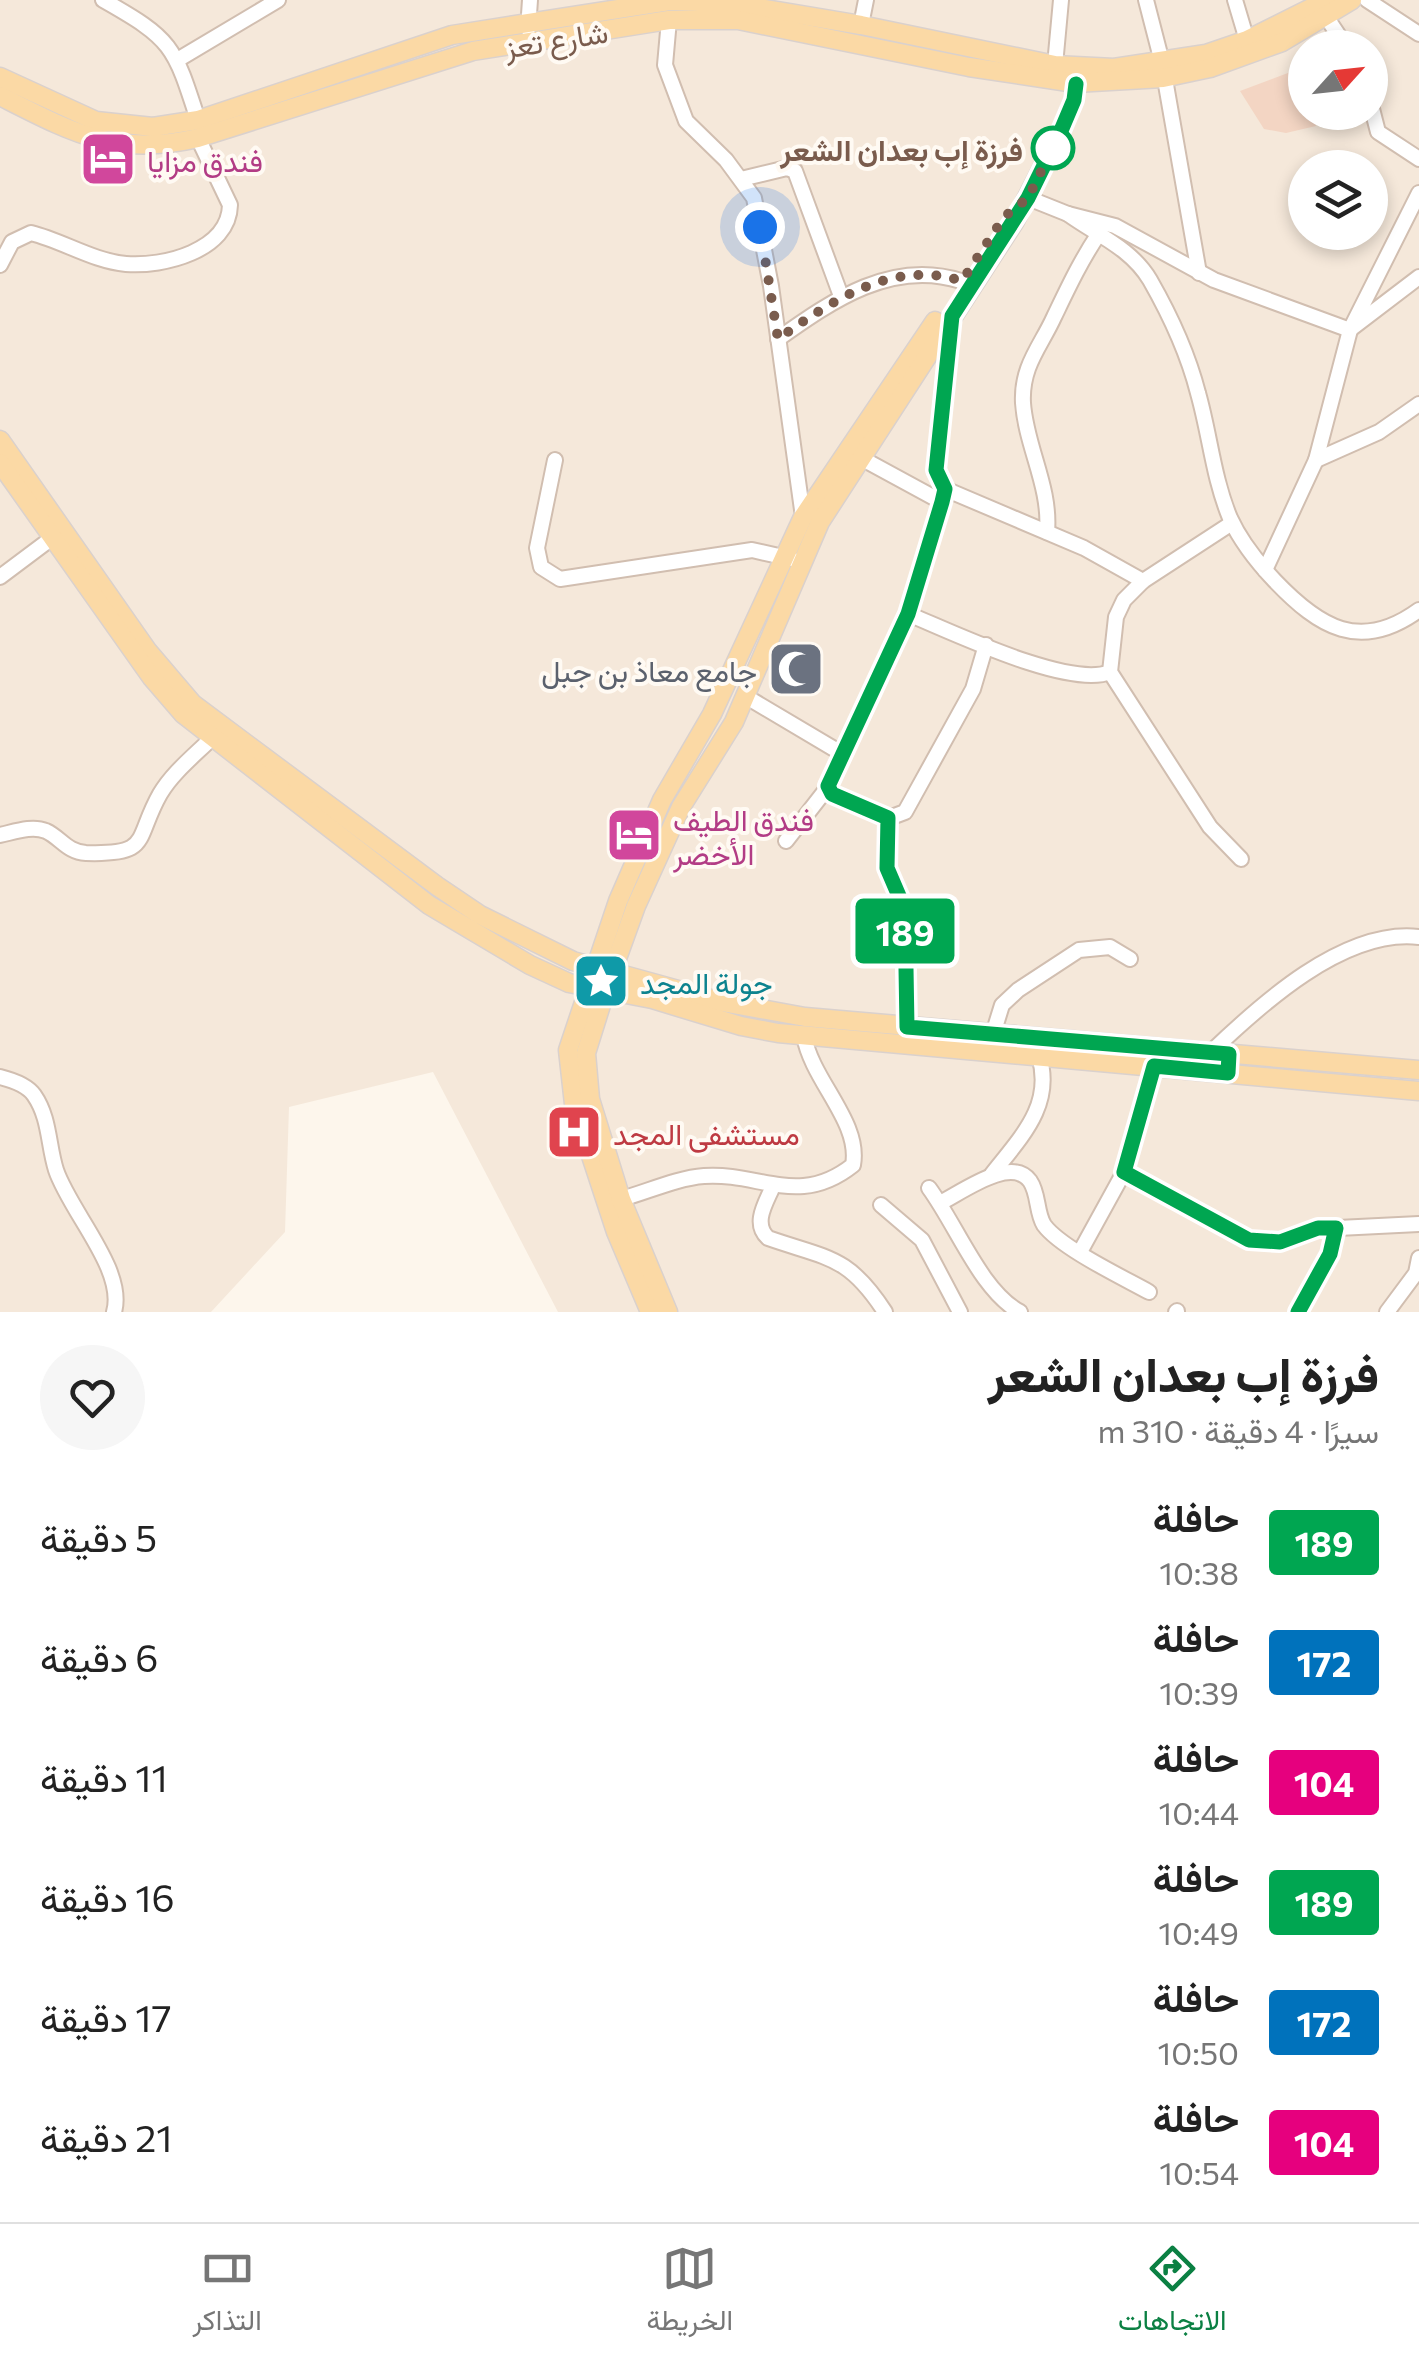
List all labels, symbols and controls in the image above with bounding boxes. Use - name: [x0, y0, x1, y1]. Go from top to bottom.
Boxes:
- street label: شارع تعز: [501, 12, 611, 69]
- north arrow: [1288, 30, 1388, 130]
- map controls: [1288, 30, 1388, 250]
- marker: فرزة إب بعدان الشعر: [1032, 127, 1074, 169]
- hotel icon: فندق مزايا: [78, 129, 138, 189]
- place label: فرزة إب بعدان الشعر: [779, 130, 1023, 170]
- place label: فندق مزايا: [147, 141, 263, 180]
- button: layers: [1288, 150, 1388, 250]
- your location: [735, 202, 785, 252]
- mosque icon: جامع معاذ بن جبل: [766, 639, 826, 699]
- place label: جامع معاذ بن جبل: [541, 651, 757, 692]
- place label: فندق الطيف الأخضر: [672, 800, 814, 873]
- hotel icon: فندق الطيف الأخضر: [604, 805, 664, 865]
- line badge: 189: [848, 898, 962, 964]
- text: 189: [875, 910, 935, 953]
- place icon: جولة المجد: [571, 951, 631, 1011]
- place label: جولة المجد: [640, 963, 773, 1002]
- hospital icon: مستشفى المجد: [544, 1102, 604, 1162]
- place label: مستشفى المجد: [613, 1114, 800, 1153]
- text: فرزة إب بعدان الشعر: [988, 1343, 1379, 1402]
- button: heart: [40, 1345, 145, 1450]
- text: سيرًا · 4 دقيقة · 310 m: [1098, 1410, 1379, 1450]
- text: حافلة: [1153, 1493, 1239, 1540]
- text: 5 دقيقة: [40, 1513, 157, 1560]
- text: 189: [1294, 1521, 1354, 1564]
- text: 10:38: [1159, 1552, 1239, 1592]
- text: حافلة: [1153, 1613, 1239, 1660]
- text: 6 دقيقة: [40, 1633, 158, 1680]
- text: 172: [1297, 1641, 1352, 1684]
- text: 10:39: [1159, 1672, 1239, 1712]
- text: حافلة: [1153, 1733, 1239, 1780]
- text: 11 دقيقة: [40, 1753, 168, 1800]
- text: 104: [1294, 1761, 1354, 1804]
- text: 10:44: [1158, 1792, 1239, 1832]
- text: حافلة: [1153, 1853, 1239, 1900]
- text: 16 دقيقة: [40, 1873, 175, 1920]
- text: 189: [1294, 1881, 1354, 1924]
- text: 10:49: [1158, 1912, 1239, 1952]
- text: حافلة: [1153, 1973, 1239, 2020]
- text: 17 دقيقة: [40, 1993, 172, 2040]
- text: 172: [1297, 2001, 1352, 2044]
- text: 10:50: [1158, 2032, 1239, 2072]
- text: حافلة: [1153, 2093, 1239, 2140]
- text: 21 دقيقة: [40, 2113, 173, 2160]
- text: 104: [1294, 2121, 1354, 2164]
- text: 10:54: [1159, 2152, 1239, 2192]
- tab: التذاكر: [192, 2241, 262, 2345]
- tab: الخريطة: [646, 2241, 733, 2345]
- tab: الاتجاهات: [1118, 2241, 1227, 2345]

